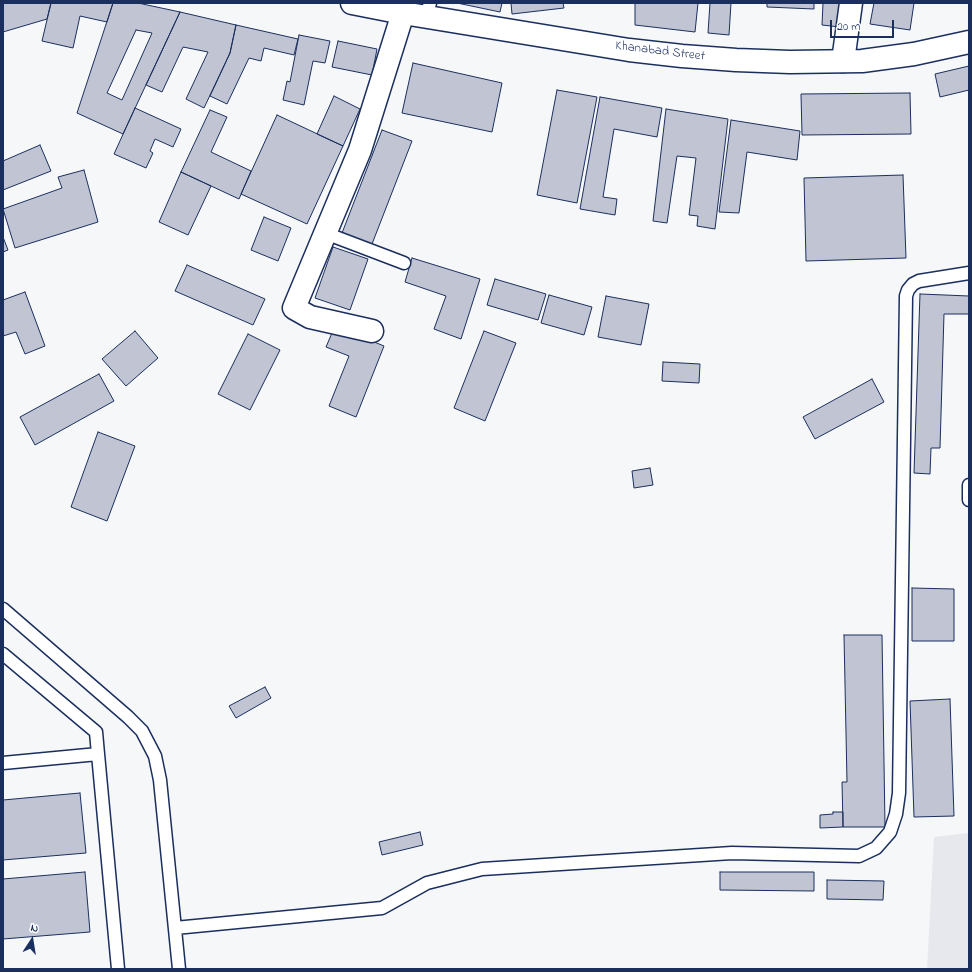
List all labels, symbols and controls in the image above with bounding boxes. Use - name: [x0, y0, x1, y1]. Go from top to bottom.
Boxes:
- scale bar: [832, 12, 896, 38]
- text: 20 m: [837, 18, 860, 36]
- street label: Khanabad Street: [614, 39, 706, 65]
- north arrow: [12, 920, 52, 960]
- text: N: [29, 920, 40, 937]

